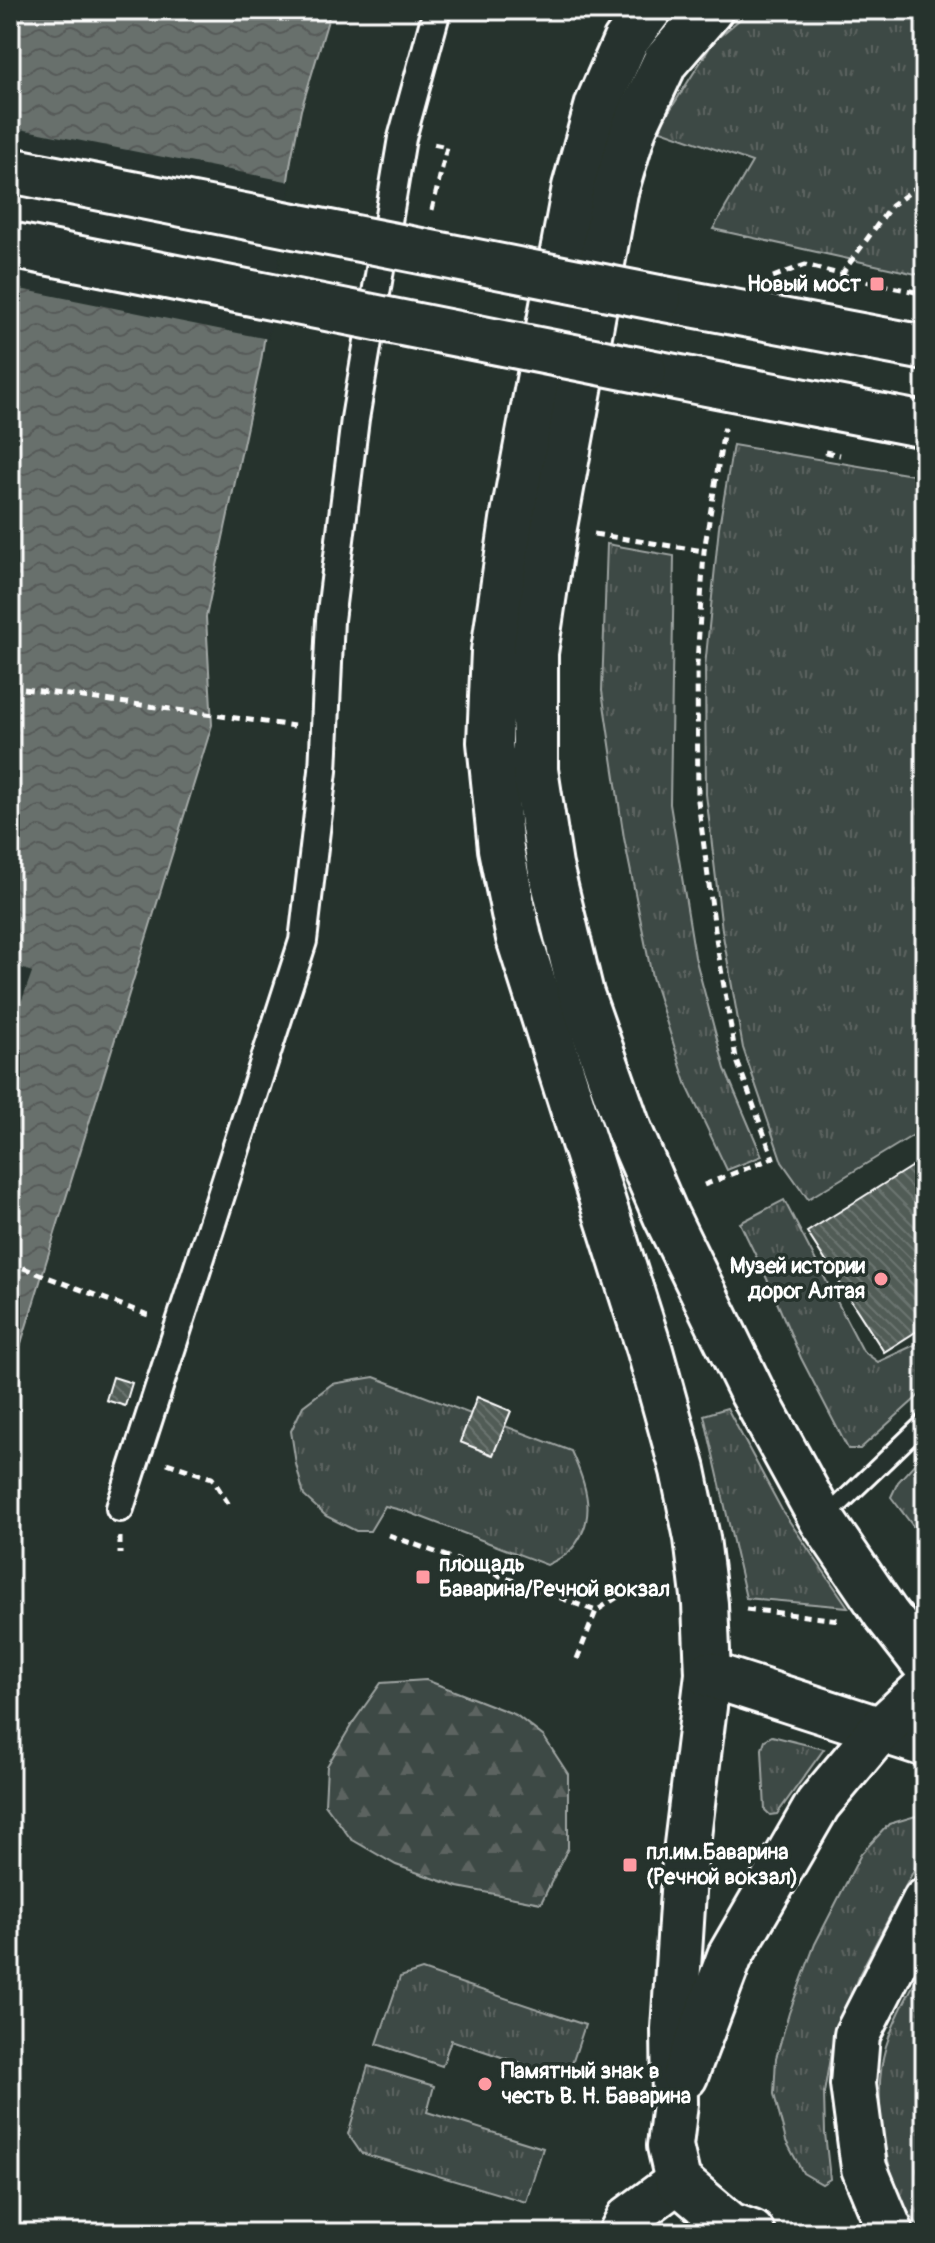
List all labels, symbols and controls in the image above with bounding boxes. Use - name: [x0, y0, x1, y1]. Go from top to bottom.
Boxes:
- place label: Новый мост: [747, 270, 862, 298]
- marker: Новый мост: [868, 275, 886, 293]
- place label: Музей истории дорог Алтая: [730, 1252, 865, 1305]
- marker: Музей истории дорог Алтая: [872, 1270, 890, 1288]
- place label: площадь Баварина/Речной вокзал: [439, 1550, 670, 1603]
- marker: площадь Баварина/Речной вокзал: [414, 1568, 432, 1586]
- place label: пл.им.Баварина (Речной вокзал): [646, 1838, 798, 1891]
- marker: пл.им.Баварина (Речной вокзал): [621, 1856, 639, 1874]
- place label: Памятный знак в честь В. Н. Баварина: [501, 2057, 691, 2110]
- marker: Памятный знак в честь В. Н. Баварина: [476, 2075, 494, 2093]

